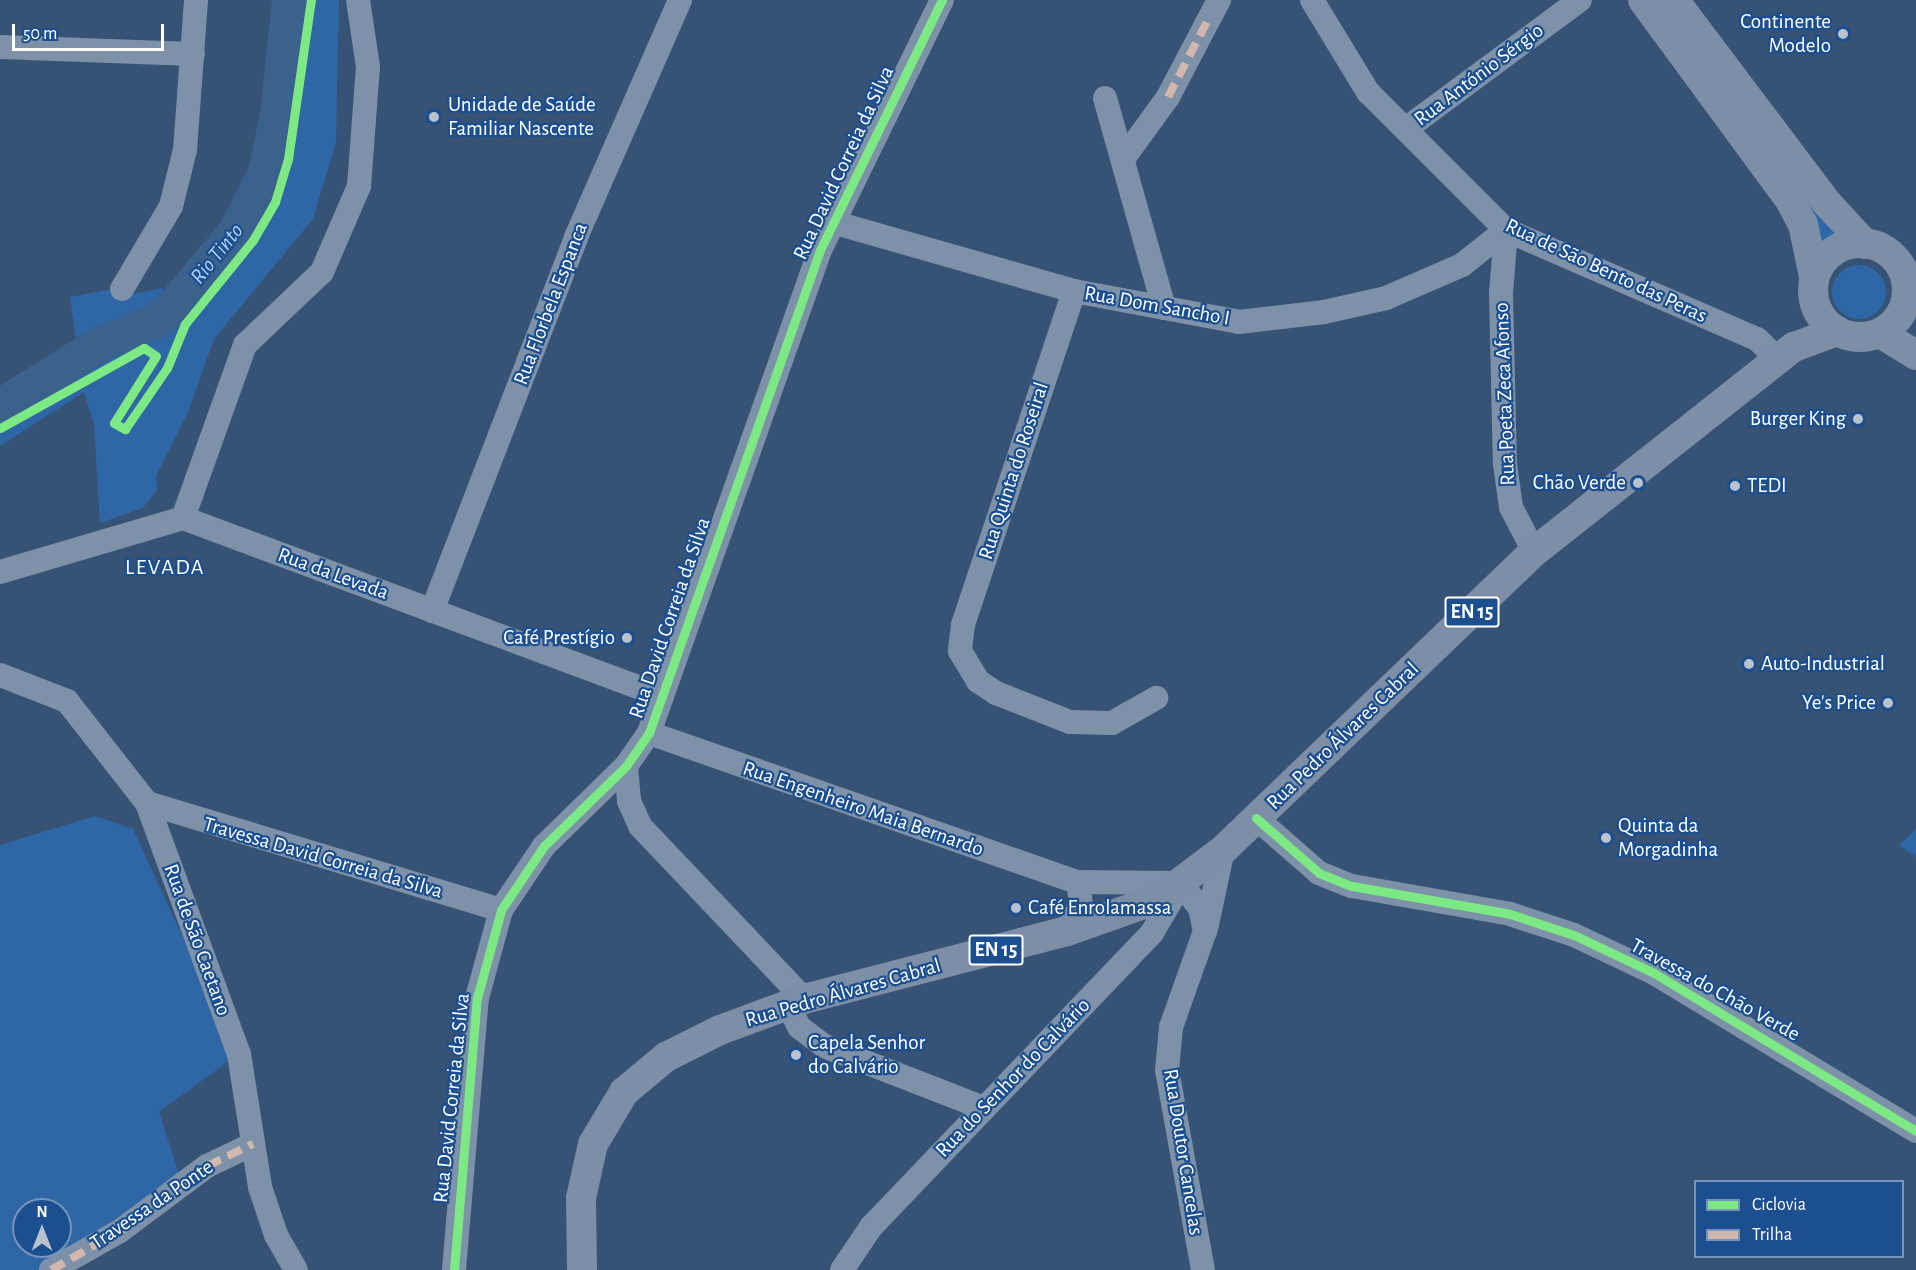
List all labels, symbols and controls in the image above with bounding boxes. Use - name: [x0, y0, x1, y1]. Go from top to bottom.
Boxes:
- place label: Continente Modelo: [1740, 9, 1831, 59]
- scale bar: [15, 12, 166, 50]
- street label: Rua António Sérgio: [1409, 18, 1549, 132]
- text: 50 m: [23, 25, 57, 43]
- marker: Continente Modelo: [1836, 27, 1850, 41]
- street label: Rua David Correia da Silva: [788, 62, 900, 264]
- place label: Unidade de Saúde Familiar Nascente: [448, 92, 596, 142]
- marker: Unidade de Saúde Familiar Nascente: [425, 108, 443, 126]
- street label: Rua de São Bento das Peras: [1501, 213, 1711, 329]
- water label: Rio Tinto: [185, 218, 249, 290]
- street label: Rua Florbela Espanca: [508, 219, 594, 389]
- street label: Rua Dom Sancho I: [1082, 281, 1232, 331]
- street label: Rua Poeta Zeca Afonso: [1489, 302, 1521, 486]
- street label: Rua Quinta do Roseiral: [973, 379, 1055, 563]
- place label: Burger King: [1750, 406, 1846, 432]
- marker: Burger King: [1851, 412, 1865, 426]
- place label: Chão Verde: [1533, 470, 1626, 496]
- place label: TEDI: [1747, 473, 1787, 499]
- marker: Chão Verde: [1631, 476, 1645, 490]
- marker: TEDI: [1728, 479, 1742, 493]
- street label: Rua David Correia da Silva: [624, 514, 716, 722]
- street label: Rua da Levada: [274, 542, 392, 606]
- district label: LEVADA: [125, 555, 205, 581]
- road number: EN 15: [1444, 595, 1500, 629]
- place label: Café Prestígio: [503, 625, 615, 651]
- marker: Café Prestígio: [620, 631, 634, 645]
- place label: Auto-Industrial: [1761, 651, 1885, 677]
- street label: Rua Pedro Álvares Cabral: [1262, 657, 1424, 815]
- marker: Auto-Industrial: [1742, 657, 1756, 671]
- place label: Ye's Price: [1802, 690, 1876, 716]
- marker: Ye's Price: [1881, 696, 1895, 710]
- street label: Rua Engenheiro Maia Bernardo: [739, 756, 987, 862]
- street label: Travessa David Correia da Silva: [200, 812, 446, 904]
- place label: Quinta da Morgadinha: [1618, 813, 1718, 863]
- marker: Quinta da Morgadinha: [1599, 831, 1613, 845]
- street label: Rua de São Caetano: [158, 861, 236, 1019]
- place label: Café Enrolamassa: [1028, 895, 1172, 921]
- marker: Café Enrolamassa: [1009, 901, 1023, 915]
- road number: EN 15: [968, 933, 1024, 967]
- street label: Travessa do Chão Verde: [1626, 933, 1804, 1047]
- street label: Rua Pedro Álvares Cabral: [742, 953, 944, 1033]
- street label: Rua David Correia da Silva: [428, 992, 476, 1204]
- street label: Rua do Senhor do Calvário: [930, 993, 1096, 1163]
- place label: Capela Senhor do Calvário: [808, 1030, 925, 1080]
- marker: Capela Senhor do Calvário: [789, 1048, 803, 1062]
- street label: Rua Doutor Cancelas: [1157, 1067, 1209, 1237]
- street label: Travessa da Ponte: [86, 1155, 218, 1255]
- legend: [1694, 1180, 1904, 1258]
- text: Ciclovia: [1752, 1196, 1806, 1214]
- north arrow: [12, 1198, 72, 1258]
- text: N: [36, 1204, 48, 1220]
- text: Trilha: [1752, 1226, 1792, 1244]

